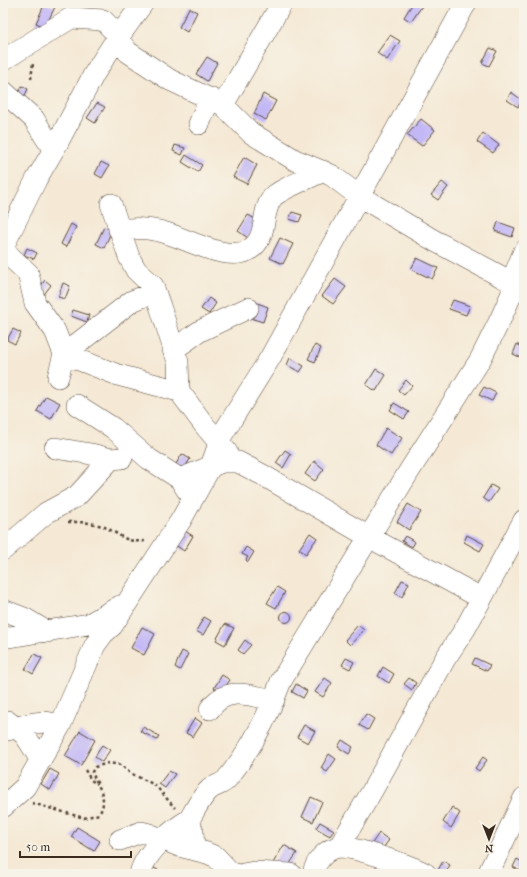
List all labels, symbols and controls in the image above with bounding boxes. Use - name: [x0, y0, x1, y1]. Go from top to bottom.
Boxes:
- north arrow: [469, 819, 509, 859]
- scale bar: [20, 833, 131, 859]
- text: 50 m: [26, 840, 50, 854]
- text: N: [484, 842, 493, 855]

